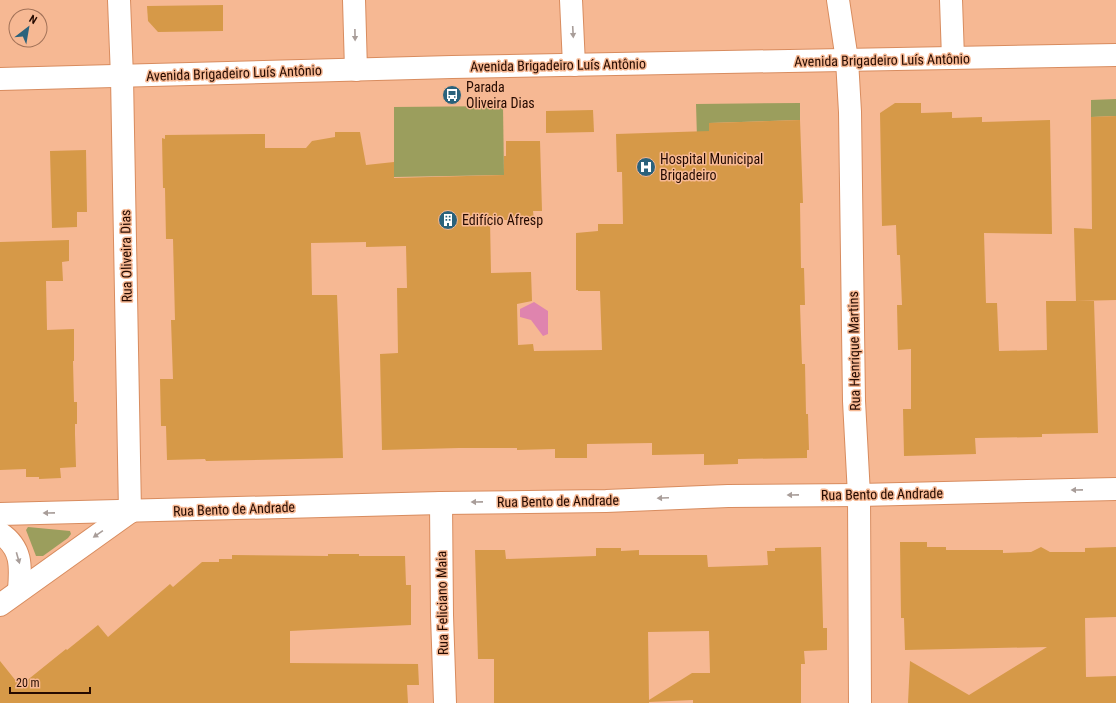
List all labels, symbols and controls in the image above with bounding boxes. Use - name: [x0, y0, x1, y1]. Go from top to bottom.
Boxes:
- north arrow: [8, 8, 48, 48]
- text: N: [27, 13, 39, 27]
- one-way arrow: [569, 26, 576, 38]
- one-way arrow: [352, 29, 358, 42]
- street label: Avenida Brigadeiro Luís Antônio: [794, 50, 970, 70]
- street label: Avenida Brigadeiro Luís Antônio: [470, 55, 646, 75]
- street label: Avenida Brigadeiro Luís Antônio: [146, 62, 322, 84]
- place label: Parada Oliveira Dias: [466, 79, 535, 111]
- bus stop icon: Parada Oliveira Dias: [441, 84, 463, 106]
- place label: Hospital Municipal Brigadeiro: [660, 151, 763, 183]
- hospital icon: Hospital Municipal Brigadeiro: [635, 156, 657, 178]
- street label: Rua Oliveira Dias: [117, 209, 135, 303]
- building icon: Edifício Afresp: [437, 209, 459, 231]
- place label: Edifício Afresp: [462, 212, 543, 228]
- street label: Rua Henrique Martins: [845, 291, 863, 411]
- street label: Rua Bento de Andrade: [821, 485, 944, 503]
- one-way arrow: [1070, 487, 1083, 493]
- street label: Rua Bento de Andrade: [497, 492, 620, 510]
- one-way arrow: [786, 492, 799, 498]
- one-way arrow: [657, 495, 669, 502]
- street label: Rua Bento de Andrade: [173, 499, 296, 519]
- one-way arrow: [471, 499, 483, 506]
- one-way arrow: [42, 510, 55, 516]
- one-way arrow: [93, 530, 103, 538]
- street label: Rua Feliciano Maia: [433, 551, 451, 655]
- one-way arrow: [15, 553, 21, 565]
- scale bar: [10, 669, 90, 695]
- text: 20 m: [16, 676, 40, 690]

